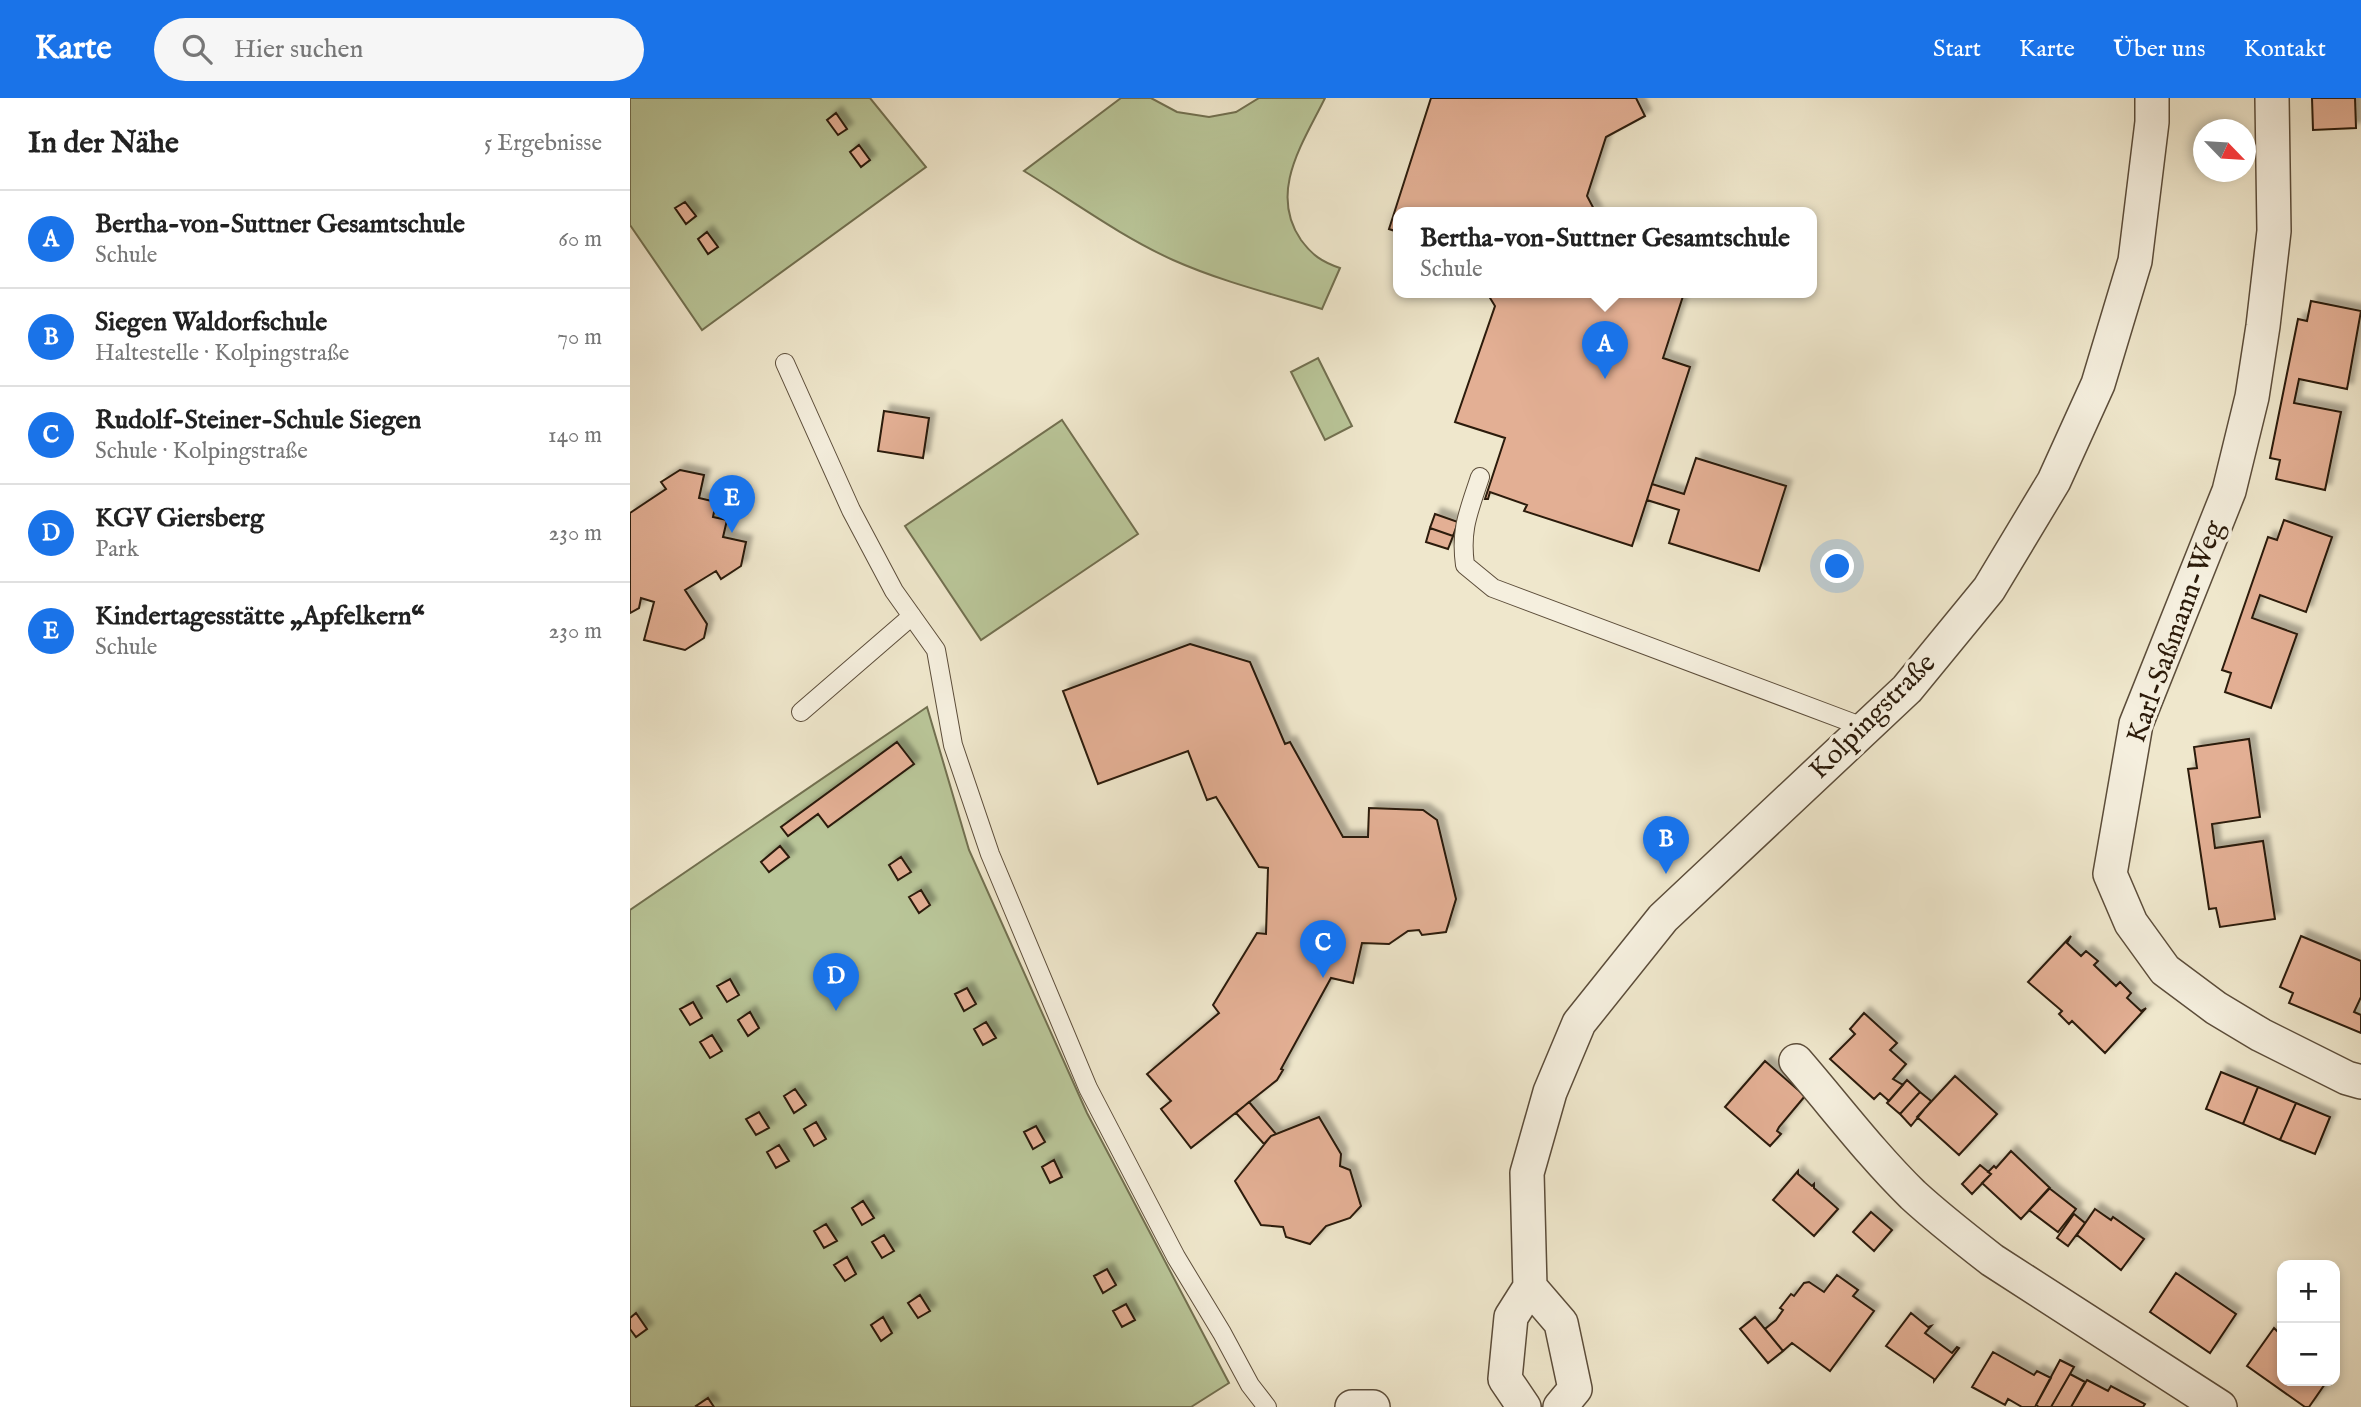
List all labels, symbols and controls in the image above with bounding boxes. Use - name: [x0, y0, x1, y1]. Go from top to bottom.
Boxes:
- search box: [154, 18, 644, 81]
- text: Karte: [35, 28, 112, 70]
- icon: search: [178, 30, 216, 68]
- text: Hier suchen: [234, 33, 363, 66]
- text: Start: [1933, 34, 1981, 65]
- text: Karte: [2019, 34, 2075, 65]
- text: Über uns: [2113, 34, 2205, 65]
- text: Kontakt: [2243, 34, 2326, 65]
- north arrow: [2193, 119, 2256, 182]
- text: In der Nähe: [28, 125, 179, 163]
- text: 5 Ergebnisse: [484, 129, 602, 158]
- popup: [1393, 207, 1817, 298]
- text: Bertha-von-Suttner Gesamtschule: [95, 208, 465, 241]
- text: Bertha-von-Suttner Gesamtschule: [1420, 222, 1790, 255]
- text: A: [43, 225, 59, 254]
- text: 60 m: [558, 225, 602, 254]
- text: Schule: [95, 241, 157, 270]
- text: Schule: [1420, 255, 1483, 284]
- text: Siegen Waldorfschule: [95, 306, 327, 339]
- pin: A: [1582, 321, 1628, 379]
- text: B: [43, 323, 59, 352]
- text: 70 m: [557, 323, 602, 352]
- text: Haltestelle · Kolpingstraße: [95, 339, 349, 368]
- text: Rudolf-Steiner-Schule Siegen: [95, 404, 421, 437]
- text: C: [43, 421, 59, 450]
- text: 140 m: [548, 421, 602, 450]
- text: Schule · Kolpingstraße: [95, 437, 308, 466]
- pin: E: [709, 475, 755, 533]
- text: KGV Giersberg: [95, 502, 264, 535]
- street label: Karl-Saßmann-Weg: [2120, 515, 2233, 748]
- text: D: [42, 519, 60, 548]
- text: 230 m: [549, 519, 602, 548]
- text: Park: [95, 535, 139, 564]
- your location: [1820, 549, 1854, 583]
- text: Kindertagesstätte „Apfelkern“: [95, 600, 425, 633]
- text: E: [43, 617, 59, 646]
- text: 230 m: [549, 617, 602, 646]
- text: Schule: [95, 633, 157, 662]
- street label: Kolpingstraße: [1802, 646, 1944, 788]
- pin: B: [1643, 816, 1689, 874]
- pin: C: [1300, 920, 1346, 978]
- pin: D: [813, 953, 859, 1011]
- map controls: [2277, 1260, 2340, 1386]
- button: +: [2277, 1260, 2340, 1323]
- button: −: [2277, 1323, 2340, 1386]

